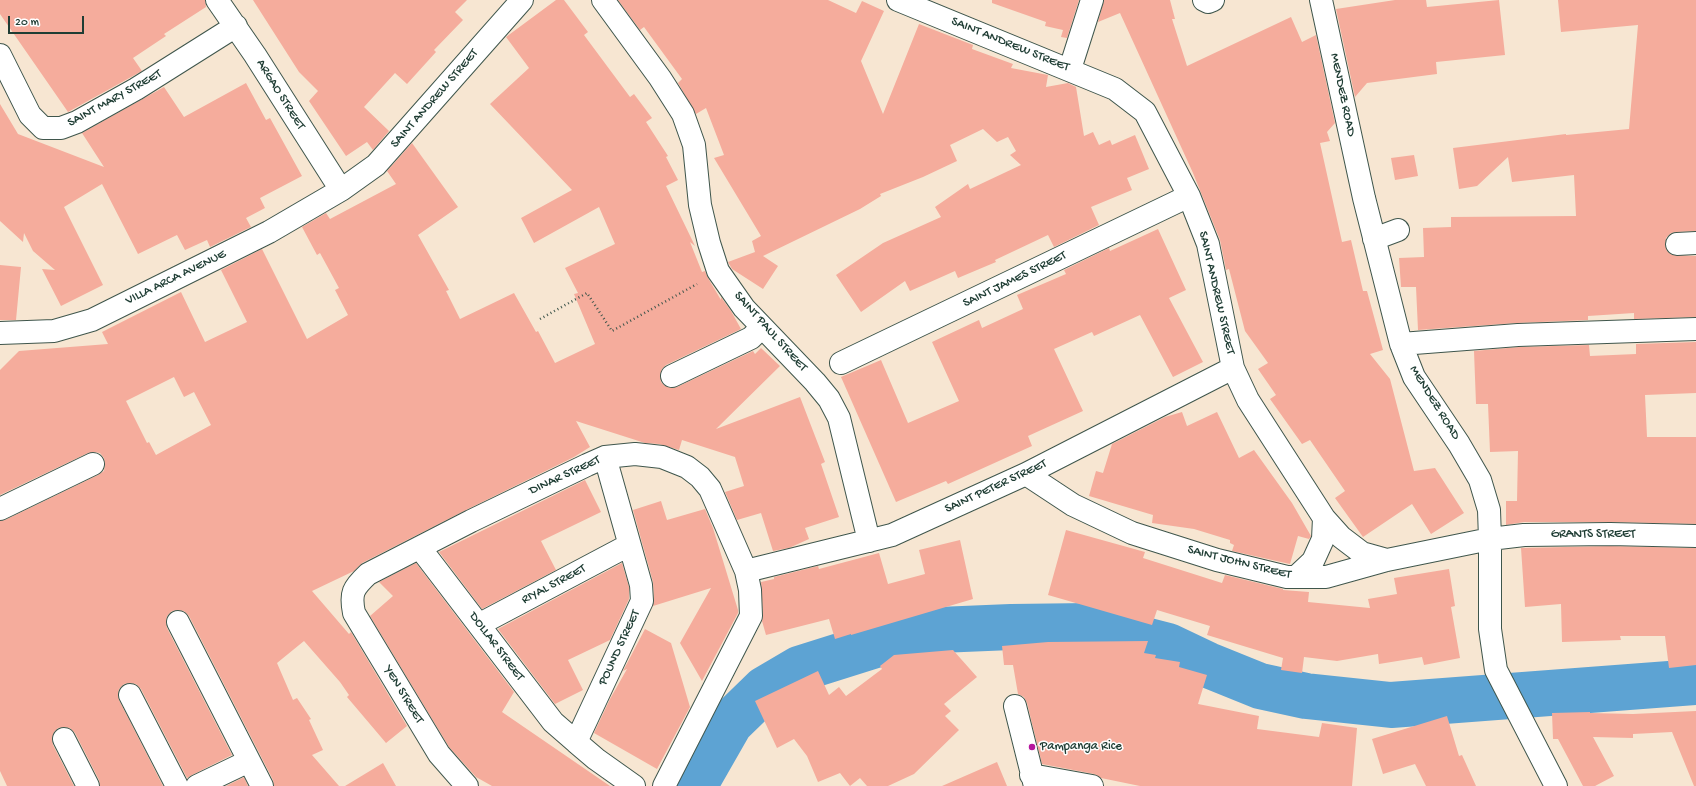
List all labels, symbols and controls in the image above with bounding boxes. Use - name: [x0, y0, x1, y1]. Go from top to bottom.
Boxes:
- scale bar: [10, 8, 86, 34]
- street label: SAINT ANDREW STREET: [949, 14, 1071, 76]
- text: 20 m: [15, 16, 39, 30]
- street label: SAINT ANDREW STREET: [388, 46, 482, 152]
- street label: MENDEZ ROAD: [1326, 52, 1358, 138]
- street label: ARGAO STREET: [252, 57, 308, 133]
- street label: SAINT MARY STREET: [65, 67, 165, 131]
- street label: SAINT ANDREW STREET: [1194, 230, 1238, 356]
- street label: VILLA ARCA AVENUE: [123, 247, 229, 309]
- street label: SAINT JAMES STREET: [961, 248, 1069, 312]
- street label: SAINT PAUL STREET: [730, 289, 810, 375]
- street label: MENDEZ ROAD: [1405, 363, 1463, 443]
- street label: DINAR STREET: [527, 453, 603, 499]
- street label: SAINT PETER STREET: [943, 457, 1049, 517]
- street label: GRANTS STREET: [1551, 527, 1635, 543]
- street label: SAINT JOHN STREET: [1186, 543, 1292, 583]
- street label: RIYAL STREET: [519, 562, 589, 608]
- street label: POUND STREET: [596, 608, 644, 688]
- street label: DOLLAR STREET: [465, 609, 527, 685]
- street label: YEN STREET: [380, 663, 426, 727]
- place label: Pampanga Rice: [1040, 739, 1122, 755]
- marker: Pampanga Rice: [1027, 742, 1037, 752]

